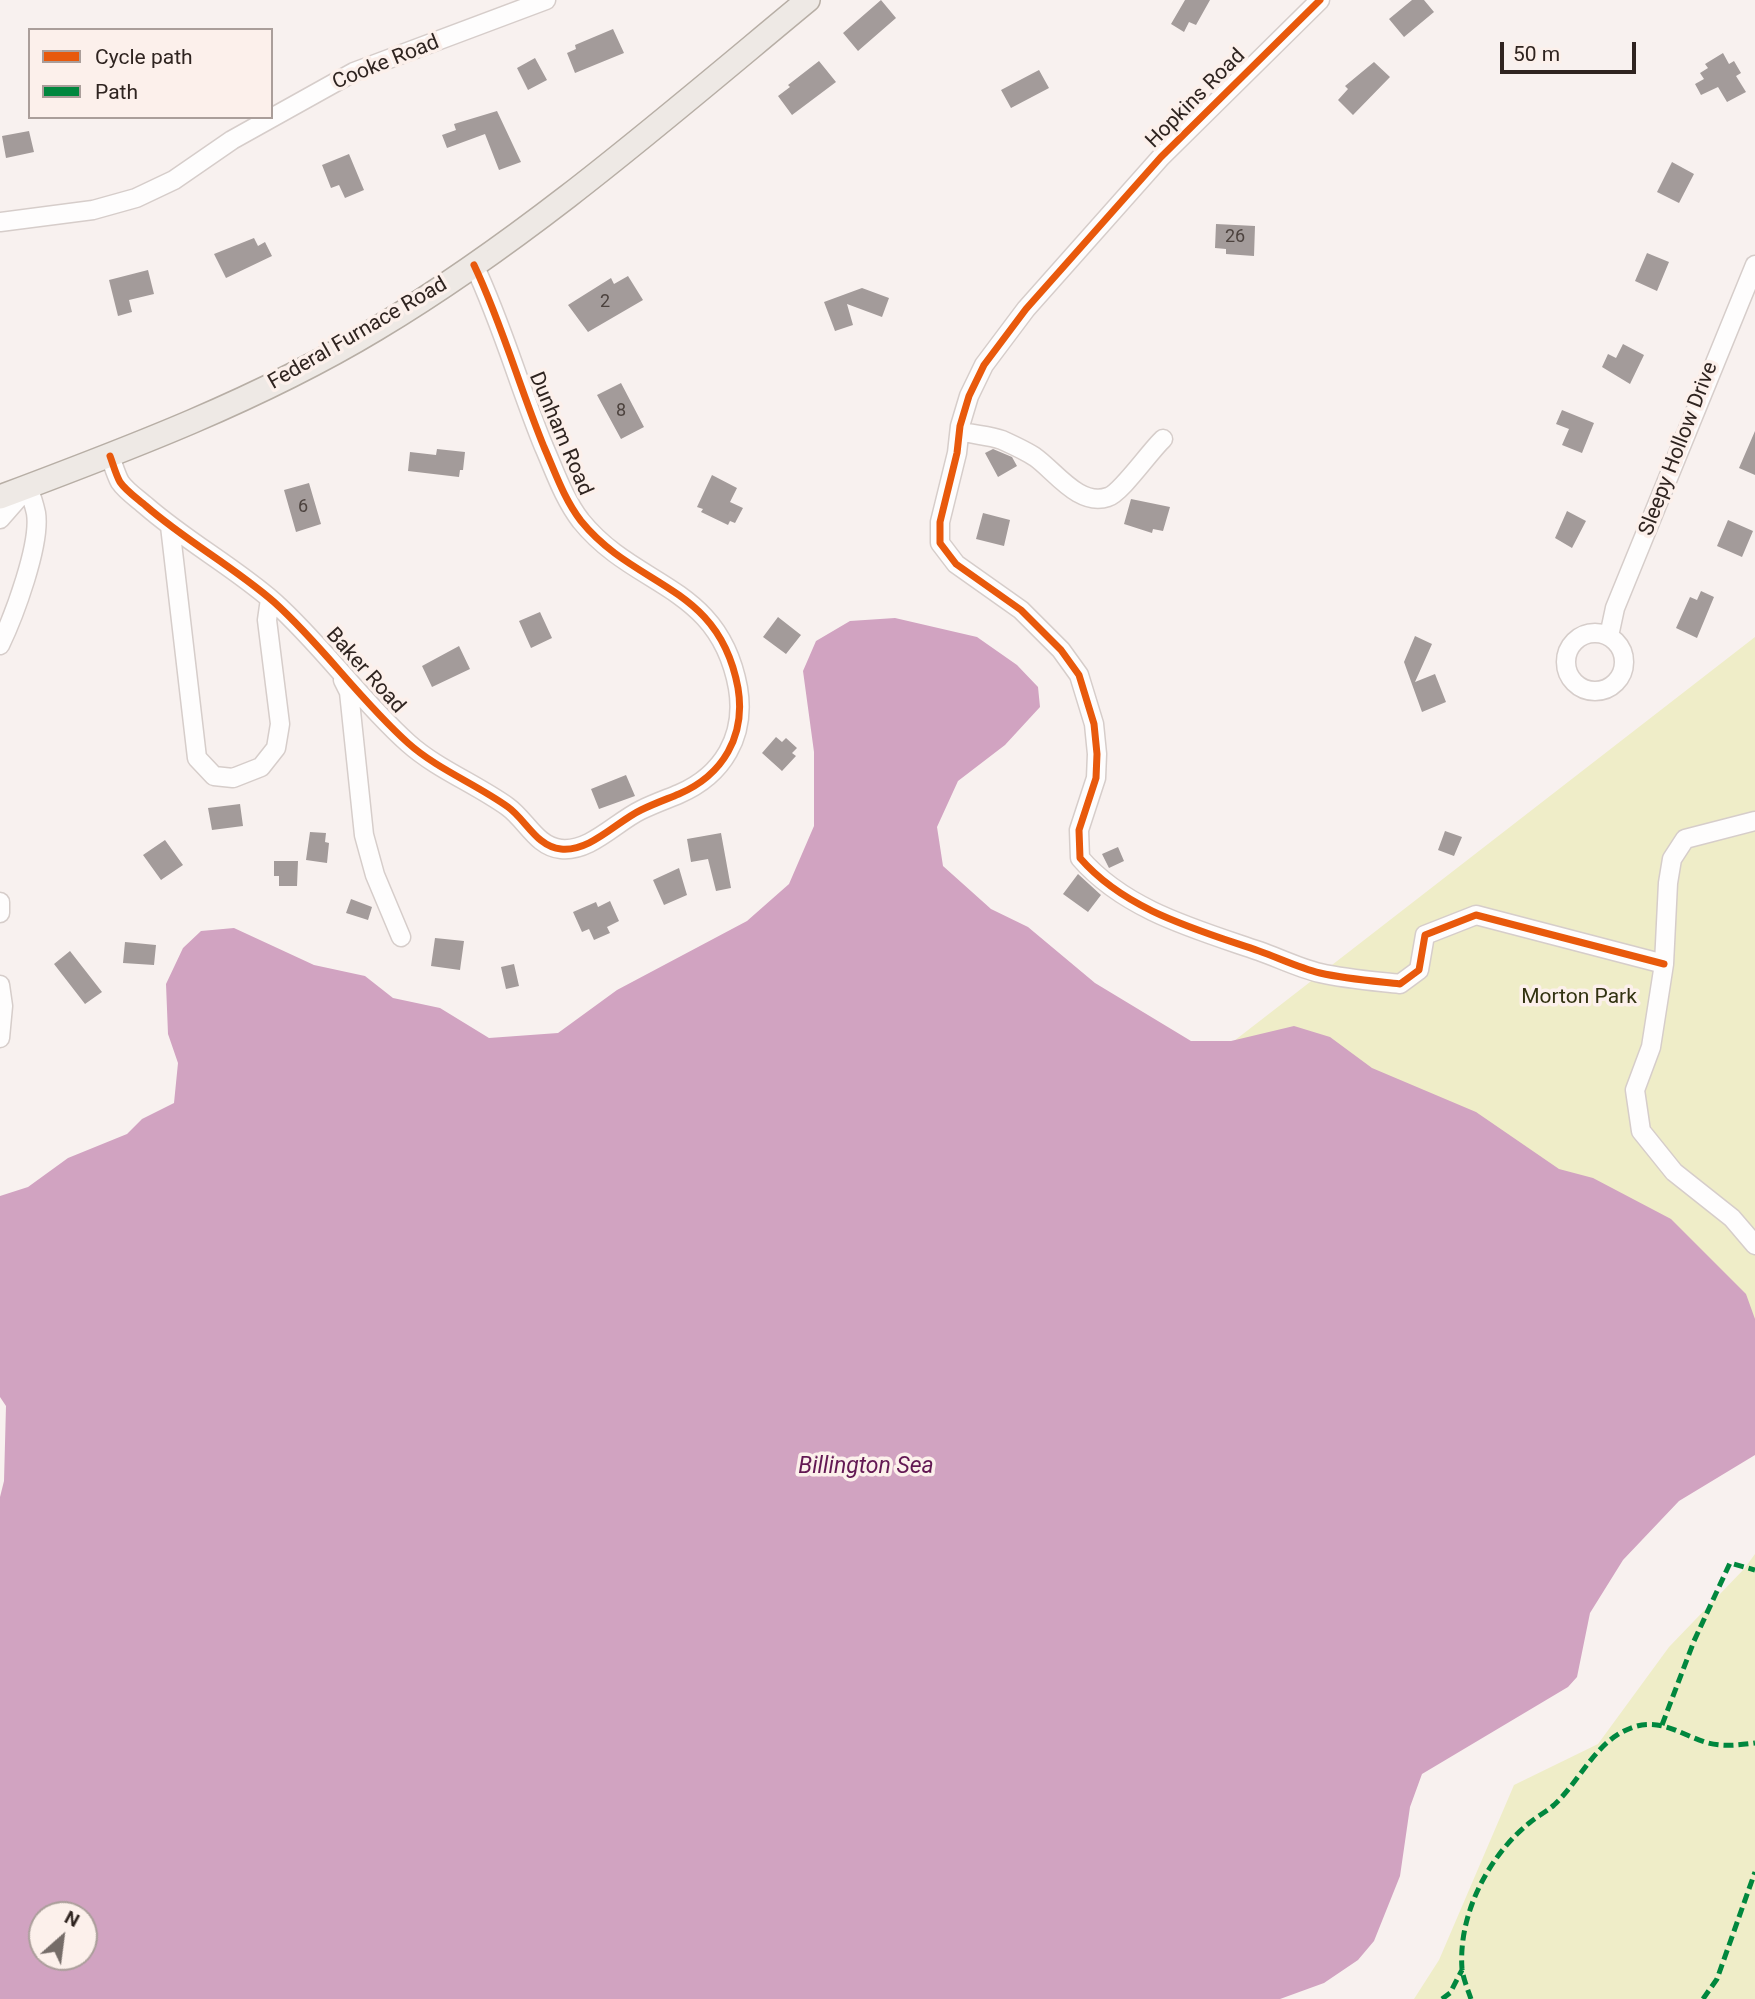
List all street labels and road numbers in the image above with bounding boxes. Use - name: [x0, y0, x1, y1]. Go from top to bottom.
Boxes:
- street label: Cooke Road: [329, 30, 443, 96]
- street label: Hopkins Road: [1141, 44, 1251, 154]
- street label: Federal Furnace Road: [264, 272, 452, 396]
- street label: Sleepy Hollow Drive: [1634, 359, 1724, 539]
- street label: Dunham Road: [523, 368, 597, 500]
- street label: Baker Road: [320, 623, 410, 719]

